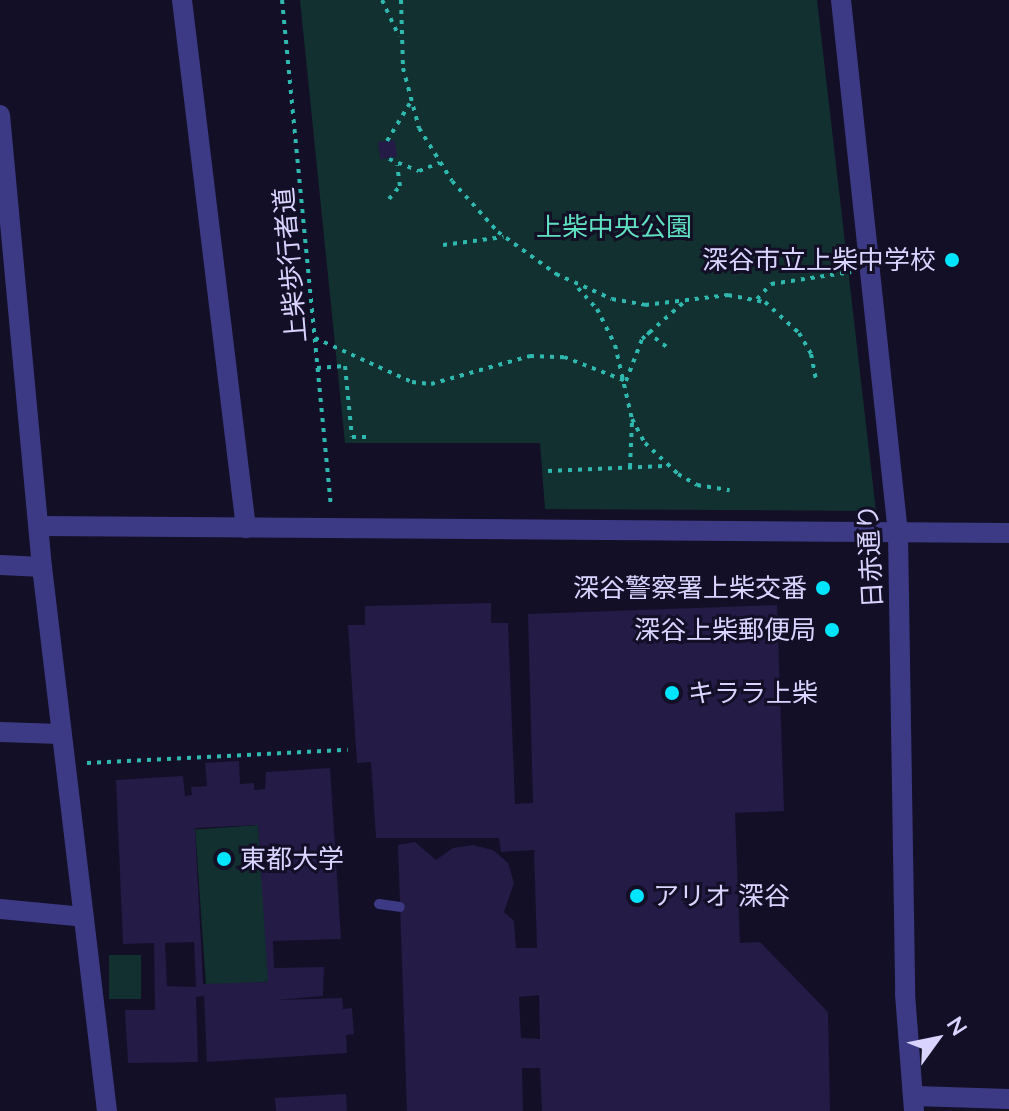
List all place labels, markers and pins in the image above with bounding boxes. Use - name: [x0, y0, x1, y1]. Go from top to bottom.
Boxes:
- place label: 深谷市立上柴中学校: [702, 244, 936, 276]
- marker: 深谷市立上柴中学校: [943, 251, 961, 269]
- place label: 深谷警察署上柴交番: [573, 572, 807, 604]
- marker: 深谷警察署上柴交番: [814, 579, 832, 597]
- place label: 深谷上柴郵便局: [634, 614, 816, 646]
- marker: 深谷上柴郵便局: [823, 621, 841, 639]
- place label: キララ上柴: [688, 677, 818, 709]
- marker: キララ上柴: [663, 684, 681, 702]
- place label: 東都大学: [240, 843, 344, 875]
- marker: 東都大学: [215, 850, 233, 868]
- place label: アリオ 深谷: [653, 880, 790, 912]
- marker: アリオ 深谷: [628, 887, 646, 905]

